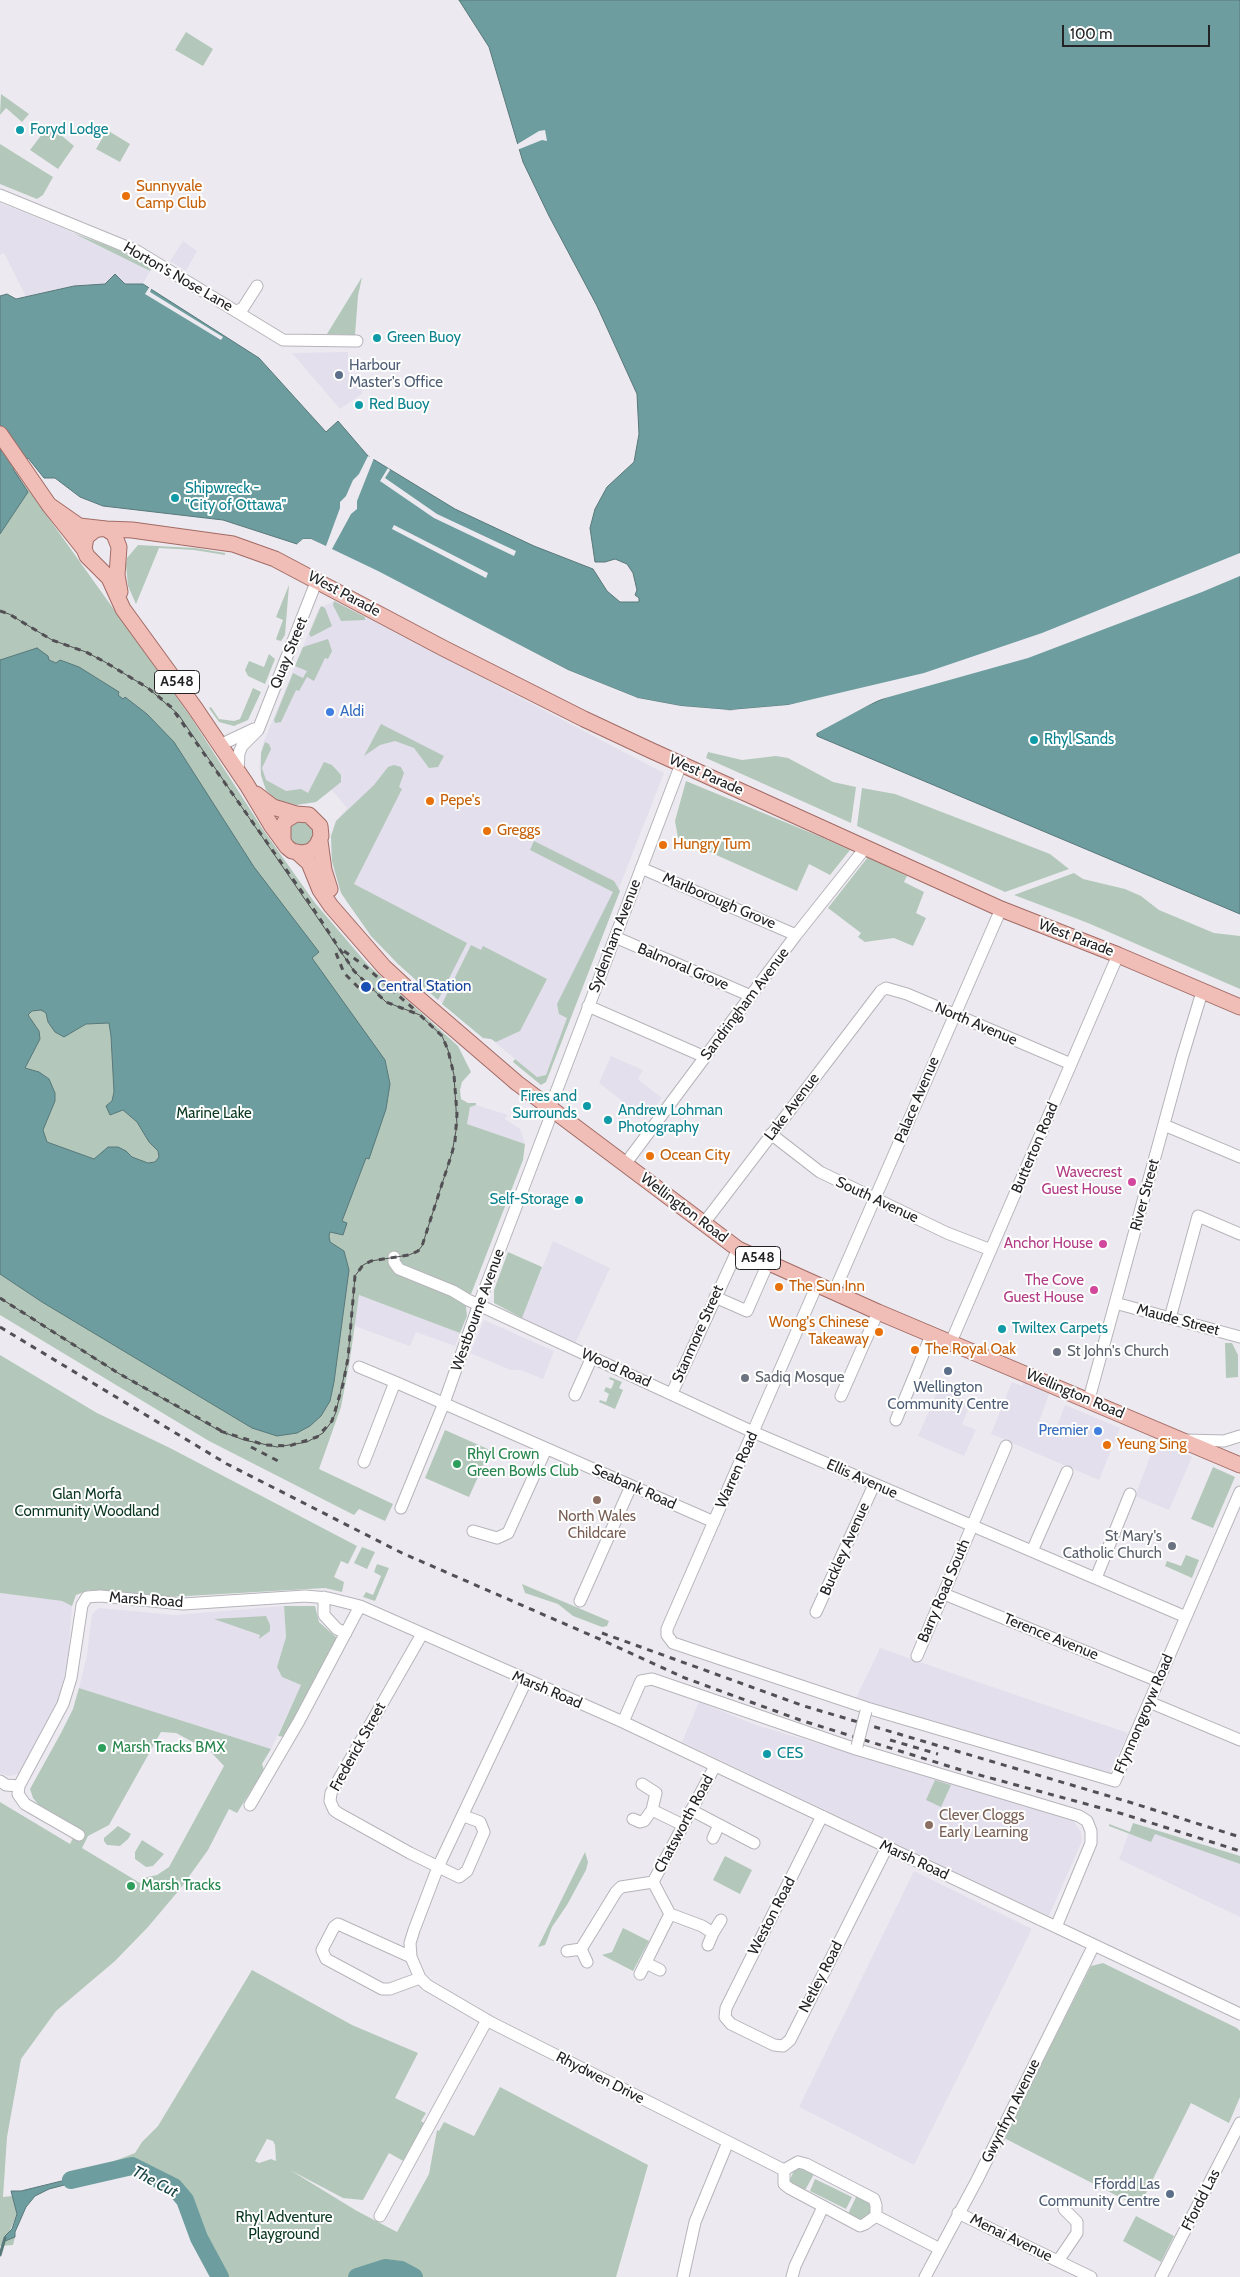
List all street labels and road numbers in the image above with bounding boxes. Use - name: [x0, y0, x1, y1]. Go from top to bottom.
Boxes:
- street label: Horton's Nose Lane: [120, 238, 236, 316]
- street label: West Parade: [305, 567, 383, 621]
- street label: Quay Street: [266, 615, 312, 691]
- road number: A548: [154, 670, 200, 694]
- street label: West Parade: [666, 751, 746, 799]
- street label: Marlborough Grove: [660, 869, 778, 933]
- street label: Sydenham Avenue: [585, 877, 645, 995]
- street label: West Parade: [1036, 915, 1116, 961]
- street label: Balmoral Grove: [635, 940, 731, 994]
- street label: Sandringham Avenue: [697, 944, 793, 1064]
- street label: North Avenue: [932, 999, 1020, 1049]
- street label: Palace Avenue: [891, 1054, 943, 1146]
- street label: Lake Avenue: [761, 1070, 823, 1144]
- street label: Butterton Road: [1008, 1100, 1062, 1196]
- street label: River Street: [1127, 1157, 1163, 1233]
- street label: Wellington Road: [637, 1169, 731, 1247]
- street label: South Avenue: [833, 1173, 921, 1227]
- street label: Westbourne Avenue: [448, 1246, 508, 1374]
- road number: A548: [736, 1246, 780, 1270]
- street label: Stanmore Street: [668, 1283, 728, 1385]
- street label: Maude Street: [1135, 1300, 1221, 1340]
- street label: Wood Road: [578, 1345, 654, 1391]
- street label: Wellington Road: [1023, 1365, 1127, 1423]
- street label: Warren Road: [712, 1429, 762, 1511]
- street label: Ellis Avenue: [824, 1455, 900, 1503]
- street label: Seabank Road: [589, 1460, 679, 1514]
- street label: Buckley Avenue: [816, 1500, 874, 1598]
- street label: Barry Road South: [914, 1537, 974, 1645]
- street label: Marsh Road: [108, 1588, 184, 1612]
- street label: Terence Avenue: [1001, 1610, 1101, 1664]
- street label: Ffynnongroyw Road: [1111, 1652, 1177, 1776]
- street label: Marsh Road: [509, 1667, 585, 1713]
- street label: Frederick Street: [326, 1699, 390, 1795]
- street label: Chatsworth Road: [651, 1772, 717, 1876]
- street label: Marsh Road: [877, 1836, 951, 1884]
- street label: Weston Road: [745, 1874, 799, 1958]
- street label: Netley Road: [795, 1938, 847, 2016]
- street label: Rhydwen Drive: [553, 2048, 647, 2108]
- street label: Gwynfryn Avenue: [978, 2056, 1044, 2166]
- street label: Ffordd Las: [1178, 2166, 1224, 2234]
- street label: Menai Avenue: [967, 2210, 1055, 2266]

